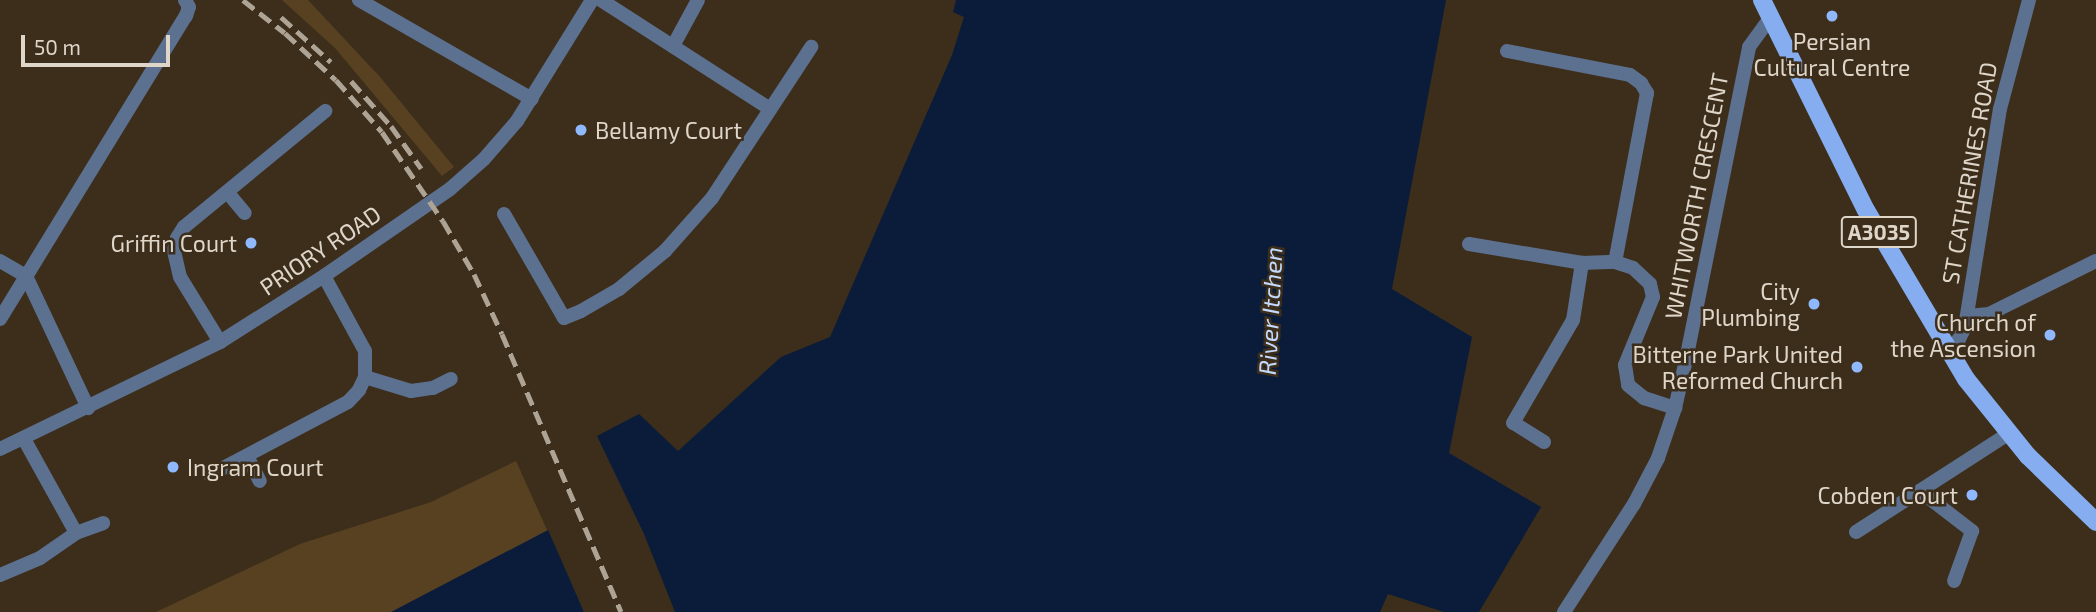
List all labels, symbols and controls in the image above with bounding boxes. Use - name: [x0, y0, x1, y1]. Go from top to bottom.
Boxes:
- marker: Persian Cultural Centre: [1824, 8, 1840, 24]
- scale bar: [24, 21, 173, 65]
- place label: Persian Cultural Centre: [1753, 27, 1911, 81]
- text: 50 m: [34, 34, 81, 59]
- street label: ST CATHERINES ROAD: [1936, 60, 2002, 286]
- street label: WHITWORTH CRESCENT: [1659, 71, 1733, 321]
- place label: Bellamy Court: [595, 116, 743, 144]
- marker: Bellamy Court: [573, 122, 589, 138]
- street label: PRIORY ROAD: [254, 199, 386, 301]
- road number: A3035: [1840, 215, 1918, 250]
- place label: Griffin Court: [111, 229, 237, 257]
- marker: Griffin Court: [243, 235, 259, 251]
- water label: River Itchen: [1252, 246, 1288, 376]
- place label: City Plumbing: [1701, 277, 1800, 331]
- marker: City Plumbing: [1806, 296, 1822, 312]
- place label: Church of the Ascension: [1890, 308, 2036, 362]
- marker: Church of the Ascension: [2042, 327, 2058, 343]
- place label: Bitterne Park United Reformed Church: [1632, 340, 1843, 394]
- marker: Bitterne Park United Reformed Church: [1849, 359, 1865, 375]
- place label: Ingram Court: [187, 453, 324, 481]
- marker: Ingram Court: [165, 459, 181, 475]
- place label: Cobden Court: [1817, 481, 1958, 509]
- marker: Cobden Court: [1964, 487, 1980, 503]

